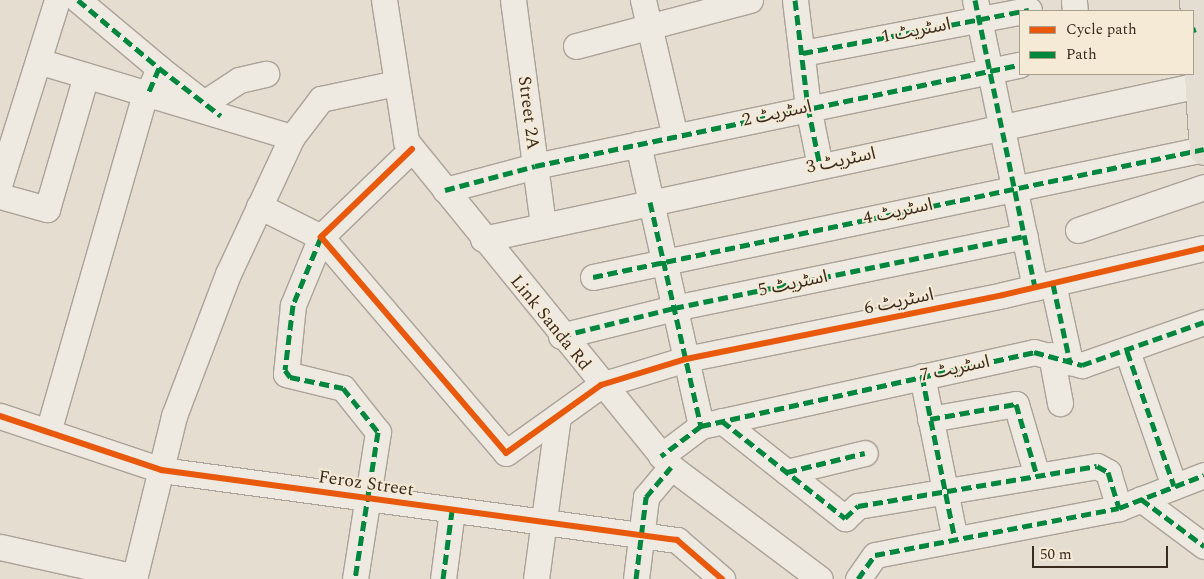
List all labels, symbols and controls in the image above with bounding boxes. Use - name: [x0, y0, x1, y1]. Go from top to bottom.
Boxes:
- legend: [1019, 10, 1194, 75]
- street label: اسٹریٹ 1: [879, 14, 953, 48]
- text: Cycle path: [1066, 18, 1137, 41]
- text: Path: [1066, 43, 1097, 66]
- street label: Street 2A: [513, 75, 543, 151]
- street label: اسٹریٹ 2: [740, 96, 814, 132]
- street label: اسٹریٹ 3: [804, 143, 878, 179]
- street label: اسٹریٹ 4: [861, 194, 935, 230]
- street label: اسٹریٹ 5: [756, 266, 830, 302]
- street label: Link Sanda Rd: [505, 271, 595, 375]
- street label: اسٹریٹ 6: [862, 284, 936, 320]
- street label: اسٹریٹ 7: [918, 351, 992, 387]
- street label: Feroz Street: [317, 467, 415, 501]
- scale bar: [1034, 536, 1170, 568]
- text: 50 m: [1040, 543, 1072, 566]

